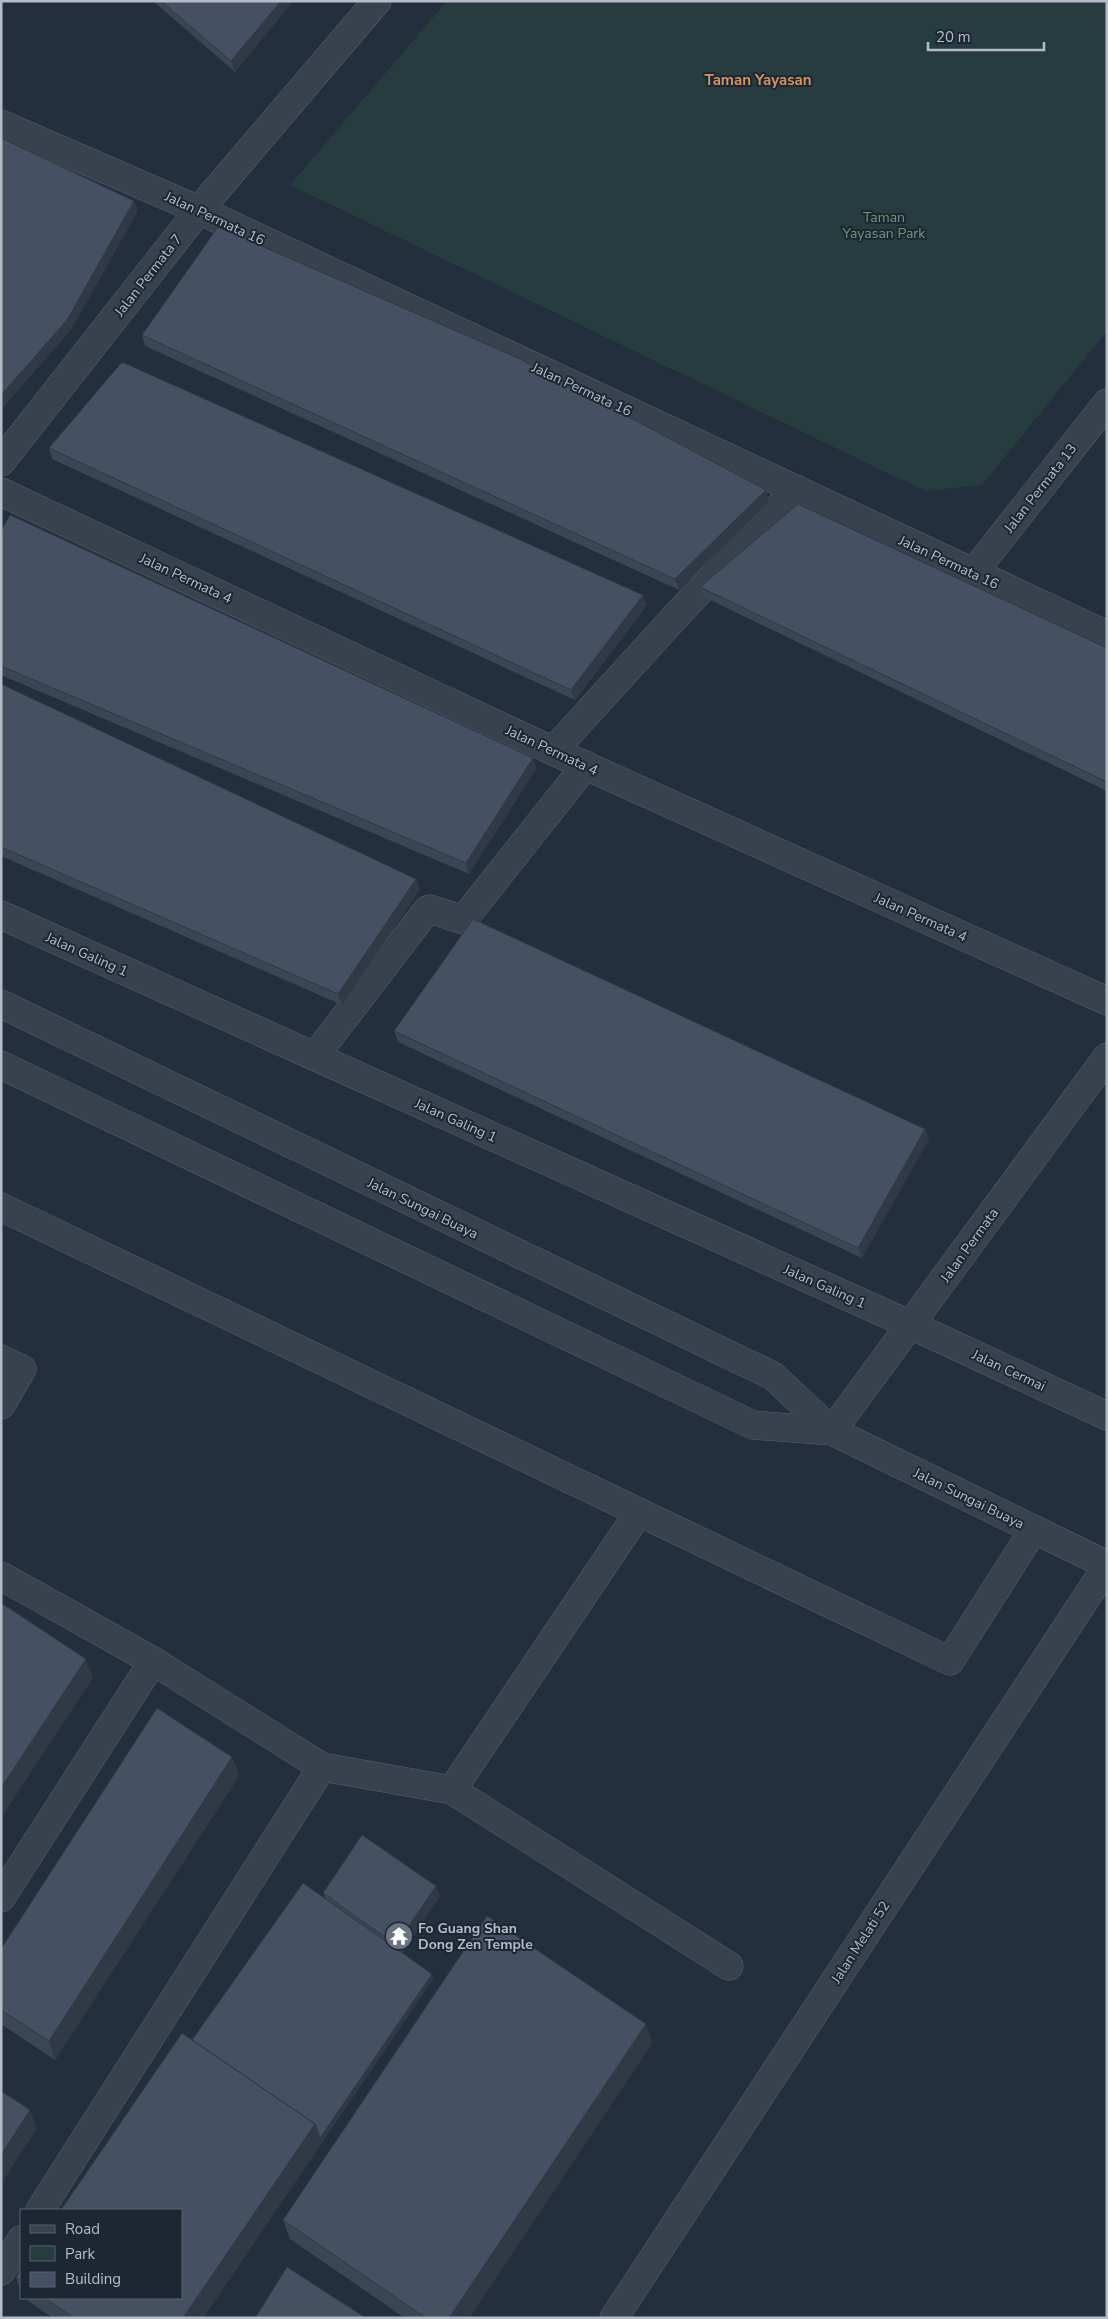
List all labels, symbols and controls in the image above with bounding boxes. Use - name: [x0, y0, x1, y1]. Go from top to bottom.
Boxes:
- scale bar: [928, 20, 1044, 52]
- text: 20 m: [936, 27, 971, 47]
- district label: Taman Yayasan: [704, 70, 812, 90]
- street label: Jalan Permata 16: [161, 187, 268, 250]
- park label: Taman Yayasan Park: [842, 208, 926, 243]
- street label: Jalan Permata 7: [110, 230, 187, 321]
- street label: Jalan Permata 16: [528, 358, 635, 421]
- street label: Jalan Permata 13: [999, 440, 1081, 538]
- street label: Jalan Permata 16: [895, 531, 1002, 594]
- street label: Jalan Permata 4: [136, 548, 235, 608]
- street label: Jalan Permata 4: [502, 720, 601, 780]
- street label: Jalan Permata 4: [870, 888, 970, 946]
- street label: Jalan Galing 1: [42, 927, 131, 981]
- street label: Jalan Galing 1: [411, 1093, 500, 1147]
- street label: Jalan Sungai Buaya: [363, 1173, 481, 1244]
- street label: Jalan Permata: [935, 1204, 1003, 1287]
- street label: Jalan Galing 1: [780, 1259, 869, 1313]
- street label: Jalan Cermai: [968, 1345, 1049, 1396]
- street label: Jalan Sungai Buaya: [909, 1463, 1027, 1534]
- street label: Jalan Melati 52: [826, 1897, 894, 1988]
- place label: Fo Guang Shan Dong Zen Temple: [418, 1919, 533, 1954]
- temple icon: Fo Guang Shan Dong Zen Temple: [384, 1921, 414, 1951]
- legend: [20, 2209, 182, 2299]
- text: Road: [65, 2219, 100, 2239]
- text: Park: [65, 2244, 95, 2264]
- text: Building: [65, 2269, 121, 2289]

